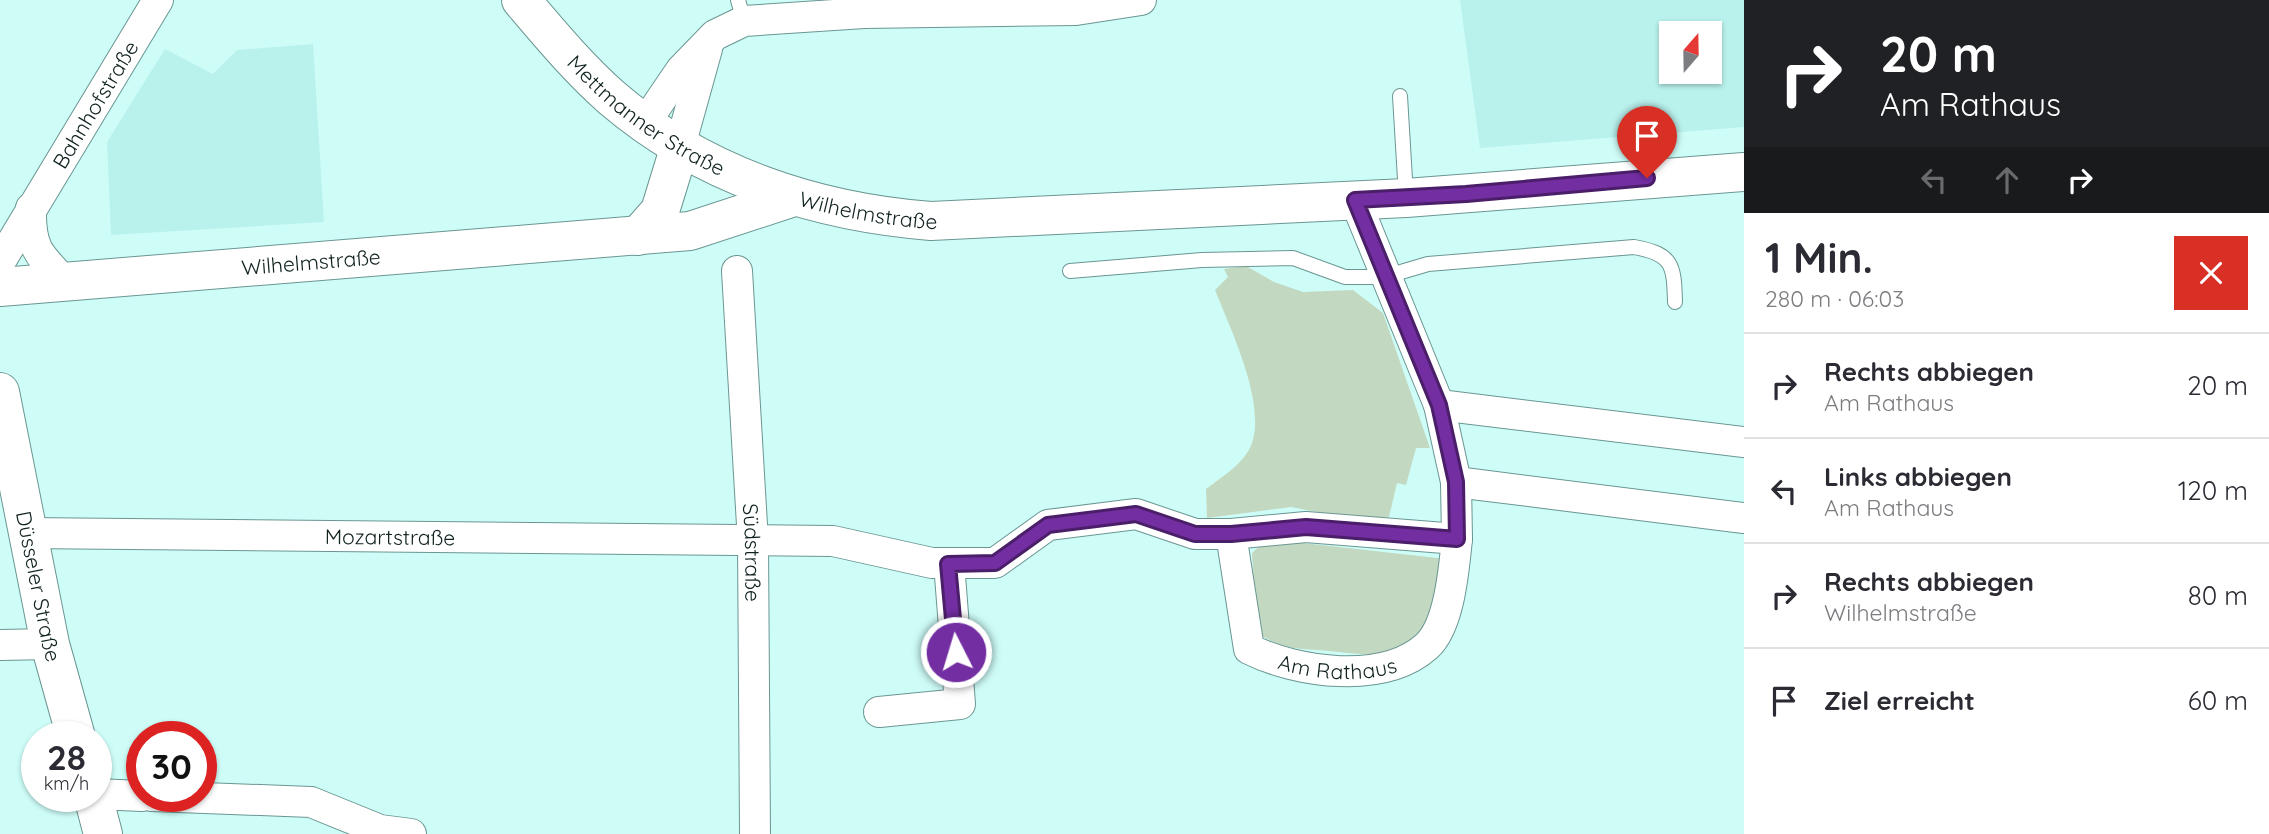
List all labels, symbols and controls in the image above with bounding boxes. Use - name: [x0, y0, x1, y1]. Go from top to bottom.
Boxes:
- north arrow: [1659, 21, 1722, 84]
- map controls: [1659, 21, 1722, 84]
- text: 20 m: [1880, 23, 1997, 84]
- icon: right: [1765, 28, 1856, 119]
- street label: Bahnhofstraße: [46, 36, 144, 173]
- street label: Mettmanner Straße: [562, 49, 729, 181]
- text: Am Rathaus: [1880, 84, 2061, 124]
- pin: [1617, 106, 1677, 178]
- icon: arrive: [1628, 117, 1666, 155]
- icon: left: [1915, 161, 1953, 199]
- icon: ahead: [1988, 161, 2026, 199]
- icon: right: [2061, 161, 2099, 199]
- street label: Wilhelmstraße: [797, 185, 938, 234]
- text: 1 Min.: [1765, 231, 1873, 284]
- button: close: [2174, 236, 2248, 310]
- street label: Wilhelmstraße: [240, 243, 382, 280]
- text: 280 m · 06:03: [1765, 284, 1904, 313]
- text: Rechts abbiegen: [1824, 355, 2034, 388]
- icon: right: [1765, 367, 1803, 405]
- text: 20 m: [2187, 369, 2248, 402]
- text: Am Rathaus: [1824, 388, 1954, 417]
- text: Links abbiegen: [1824, 460, 2012, 493]
- icon: left: [1765, 472, 1803, 510]
- text: 120 m: [2178, 474, 2248, 507]
- text: Am Rathaus: [1824, 493, 1954, 522]
- street label: Südstraße: [738, 502, 766, 602]
- street label: Düsseler Straße: [11, 509, 67, 664]
- street label: Mozartstraße: [325, 523, 455, 550]
- text: Rechts abbiegen: [1824, 565, 2034, 598]
- icon: right: [1765, 577, 1803, 615]
- text: 80 m: [2188, 579, 2248, 612]
- text: Wilhelmstraße: [1824, 598, 1977, 627]
- position arrow: [919, 615, 993, 689]
- street label: Am Rathaus: [1275, 648, 1400, 684]
- icon: arrive: [1765, 682, 1803, 720]
- text: Ziel erreicht: [1824, 684, 1975, 717]
- text: 60 m: [2188, 684, 2248, 717]
- speed limit sign: 30: [126, 721, 217, 812]
- text: 28: [47, 735, 86, 779]
- text: km/h: [44, 772, 89, 795]

